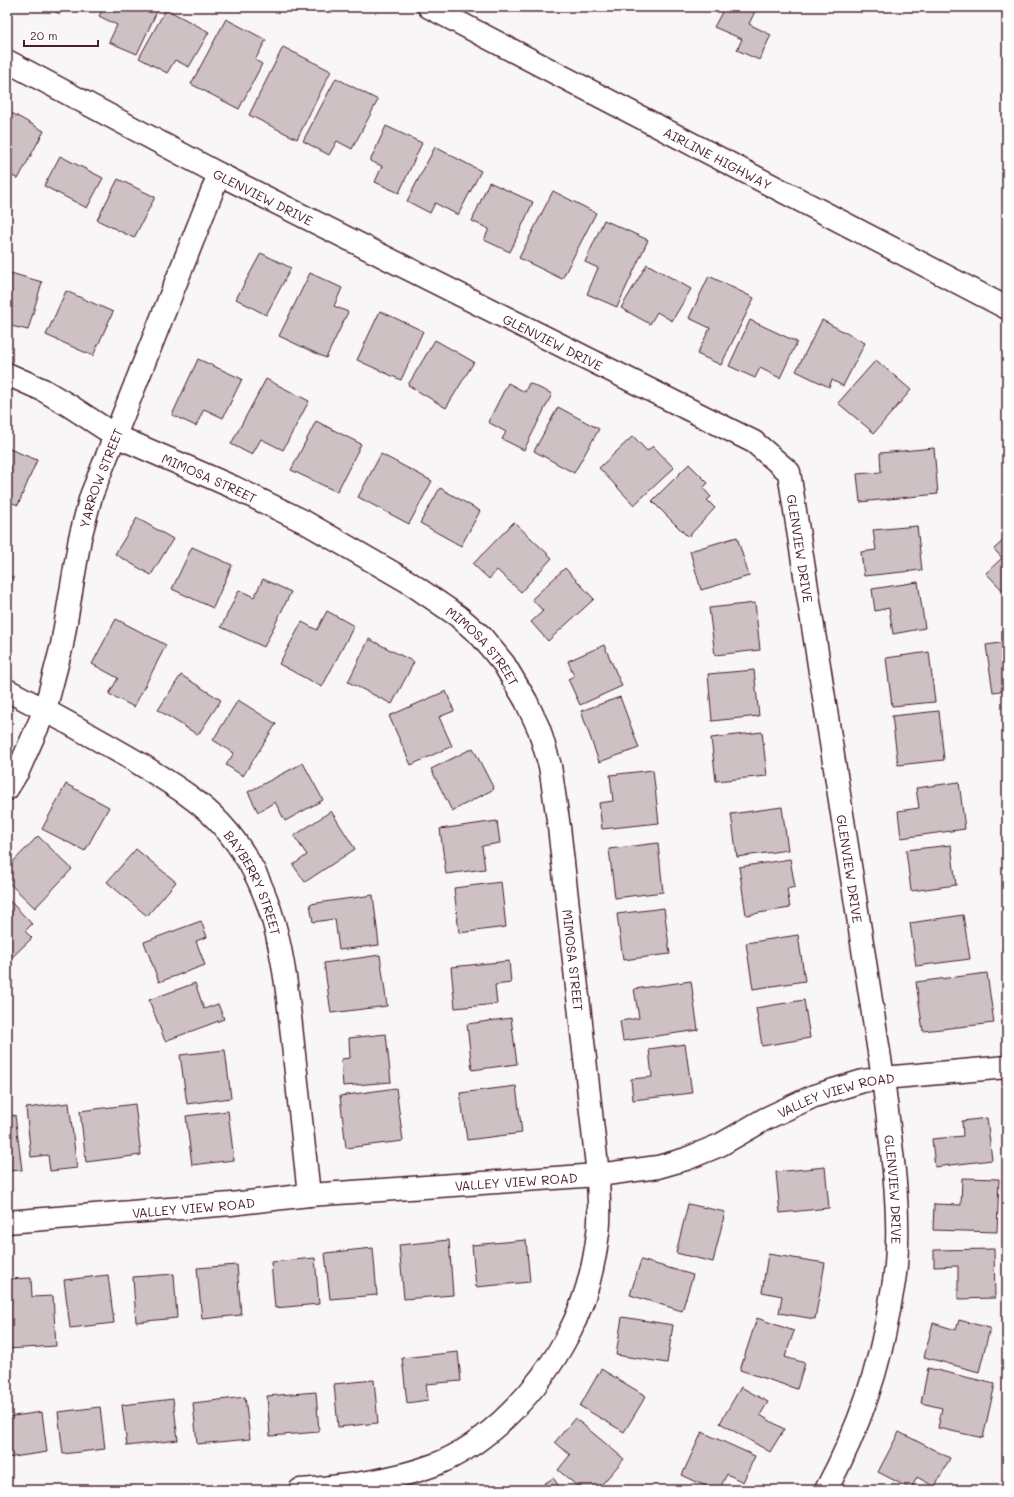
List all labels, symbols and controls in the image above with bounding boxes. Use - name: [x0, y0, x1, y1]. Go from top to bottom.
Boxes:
- scale bar: [24, 22, 98, 48]
- text: 20 m: [30, 27, 58, 43]
- street label: AIRLINE HIGHWAY: [661, 122, 775, 193]
- street label: GLENVIEW DRIVE: [211, 164, 316, 228]
- street label: GLENVIEW DRIVE: [500, 309, 606, 374]
- street label: YARROW STREET: [75, 425, 126, 530]
- street label: MIMOSA STREET: [159, 449, 260, 506]
- street label: GLENVIEW DRIVE: [784, 493, 818, 604]
- street label: MIMOSA STREET: [443, 602, 523, 688]
- street label: GLENVIEW DRIVE: [834, 813, 867, 924]
- street label: BAYBERRY STREET: [221, 826, 285, 937]
- street label: MIMOSA STREET: [560, 908, 588, 1012]
- street label: VALLEY VIEW ROAD: [774, 1069, 895, 1121]
- street label: GLENVIEW DRIVE: [882, 1134, 906, 1244]
- street label: VALLEY VIEW ROAD: [454, 1168, 578, 1193]
- street label: VALLEY VIEW ROAD: [131, 1193, 256, 1220]

